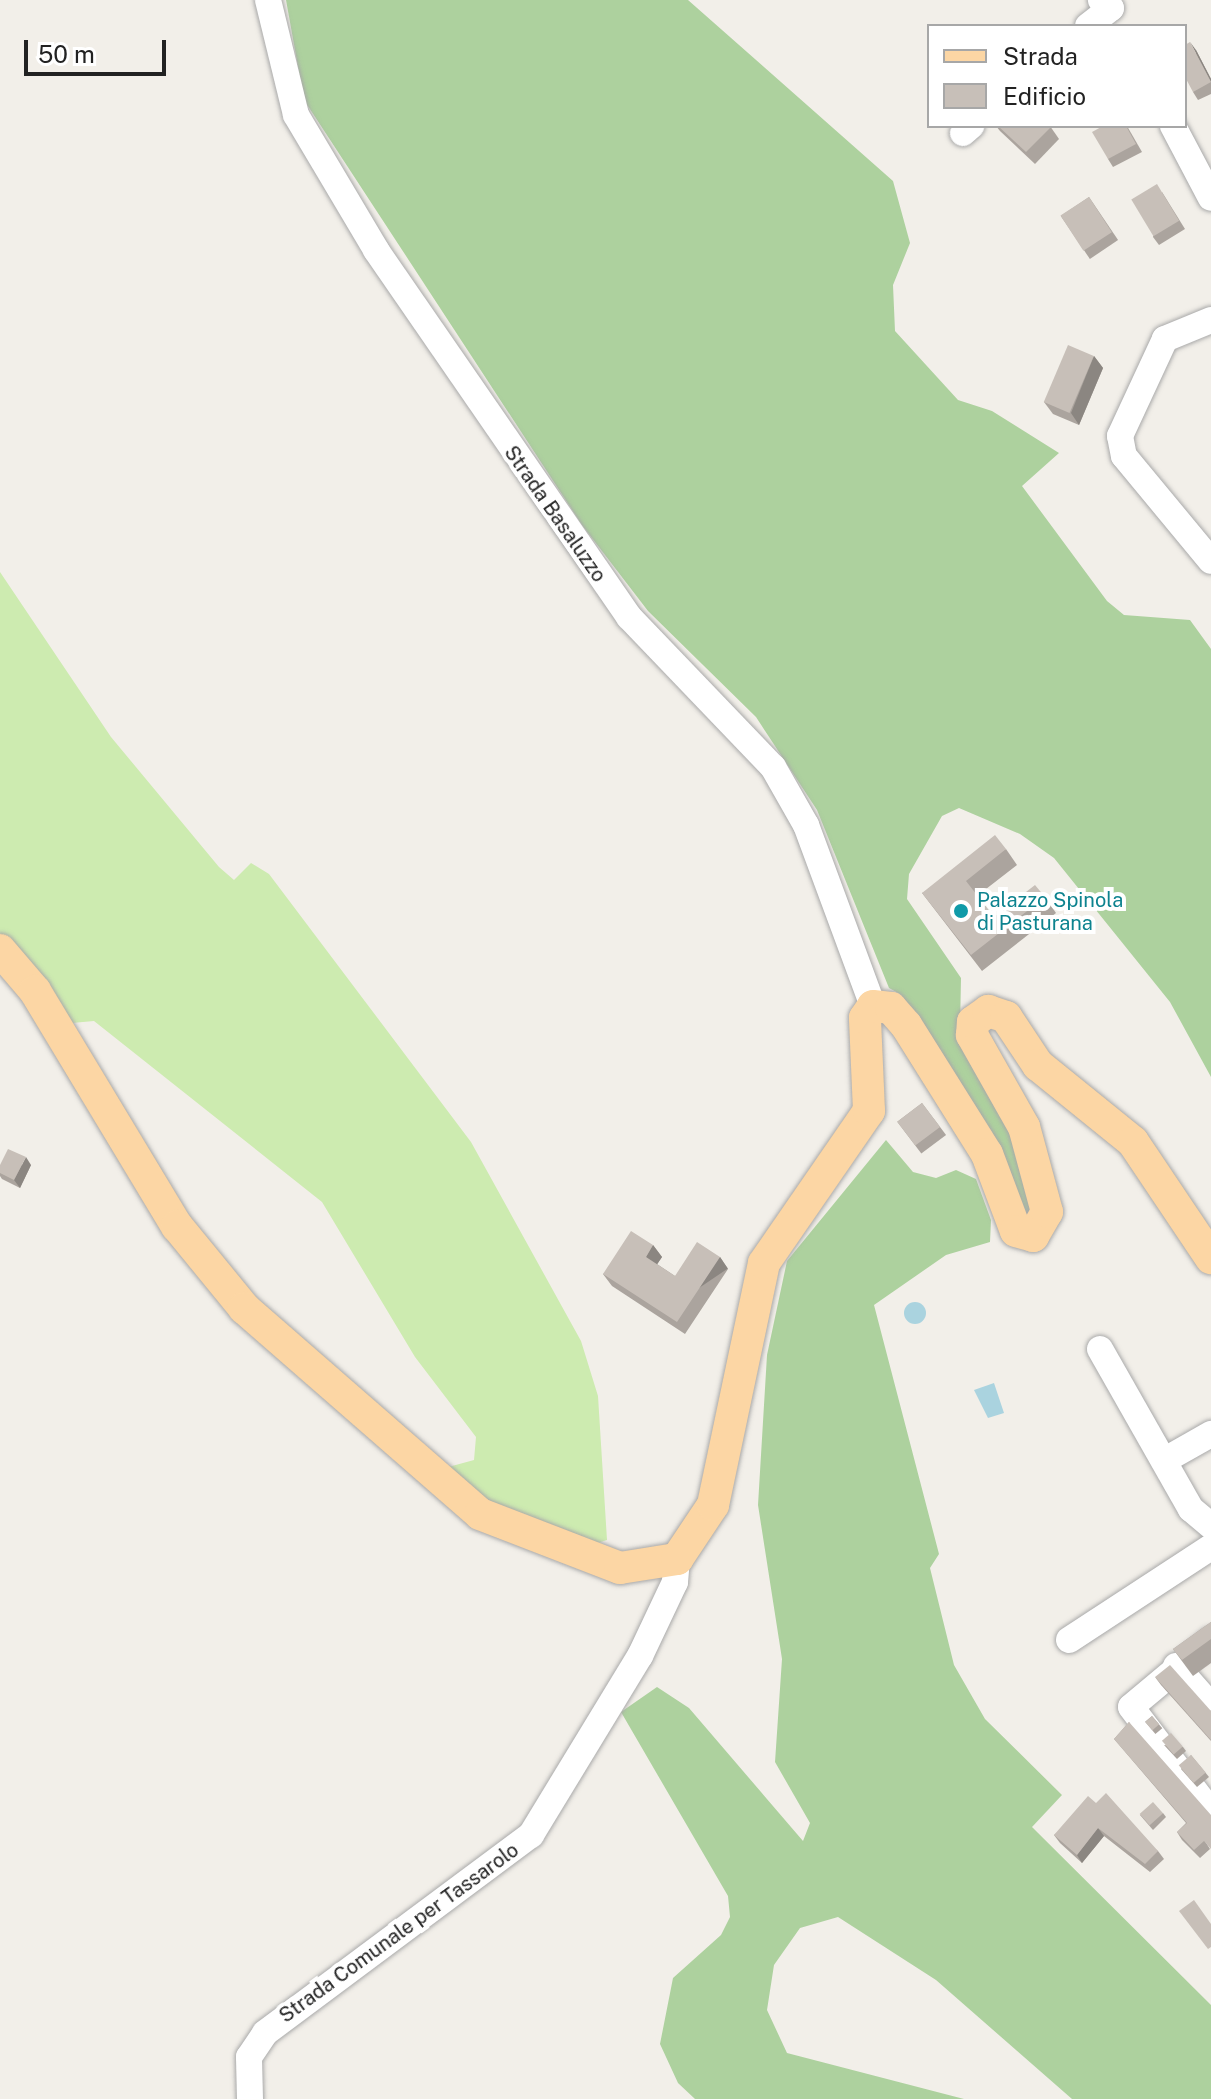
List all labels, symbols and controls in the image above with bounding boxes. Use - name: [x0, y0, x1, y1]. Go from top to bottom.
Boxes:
- scale bar: [28, 24, 170, 74]
- legend: [927, 24, 1187, 128]
- text: 50 m: [38, 40, 95, 68]
- text: Strada: [1003, 42, 1078, 70]
- text: Edificio: [1003, 82, 1086, 110]
- street label: Strada Basaluzzo: [499, 441, 611, 587]
- place label: Palazzo Spinola di Pasturana: [977, 888, 1123, 935]
- marker: Palazzo Spinola di Pasturana: [952, 902, 970, 920]
- street label: Strada Comunale per Tassarolo: [275, 1838, 523, 2028]

